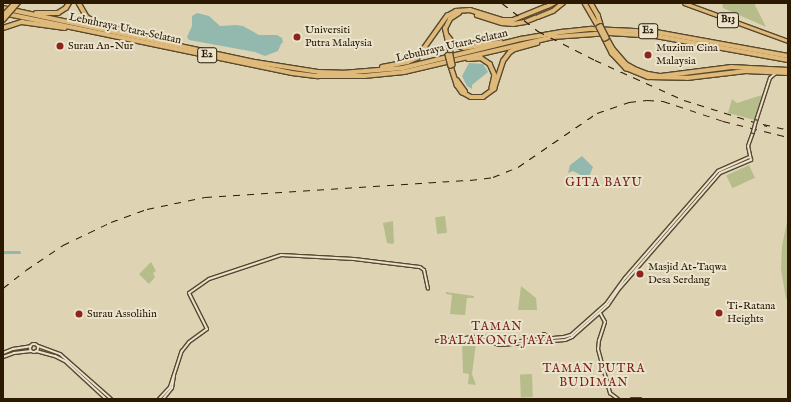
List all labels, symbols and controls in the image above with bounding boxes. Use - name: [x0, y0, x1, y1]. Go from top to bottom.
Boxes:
- street label: Lebuhraya Utara–Selatan: [68, 11, 182, 47]
- road number: B13: [716, 12, 740, 28]
- road number: E2: [638, 23, 658, 39]
- place label: Universiti Putra Malaysia: [305, 24, 372, 50]
- street label: Lebuhraya Utara–Selatan: [395, 27, 509, 65]
- marker: Universiti Putra Malaysia: [292, 32, 302, 42]
- place label: Surau An-Nur: [68, 39, 134, 53]
- marker: Surau An-Nur: [55, 41, 65, 51]
- place label: Muzium Cina Malaysia: [656, 42, 718, 68]
- road number: E2: [197, 47, 217, 63]
- marker: Muzium Cina Malaysia: [643, 50, 653, 60]
- district label: GITA BAYU: [565, 176, 643, 190]
- place label: Masjid At-Taqwa Desa Serdang: [648, 261, 726, 287]
- marker: Masjid At-Taqwa Desa Serdang: [635, 269, 645, 279]
- place label: Ti-Ratana Heights: [727, 300, 775, 326]
- place label: Surau Assolihin: [87, 307, 157, 321]
- marker: Ti-Ratana Heights: [714, 308, 724, 318]
- marker: Surau Assolihin: [74, 309, 84, 319]
- district label: TAMAN BALAKONG JAYA: [440, 320, 554, 348]
- district label: TAMAN PUTRA BUDIMAN: [542, 362, 646, 390]

